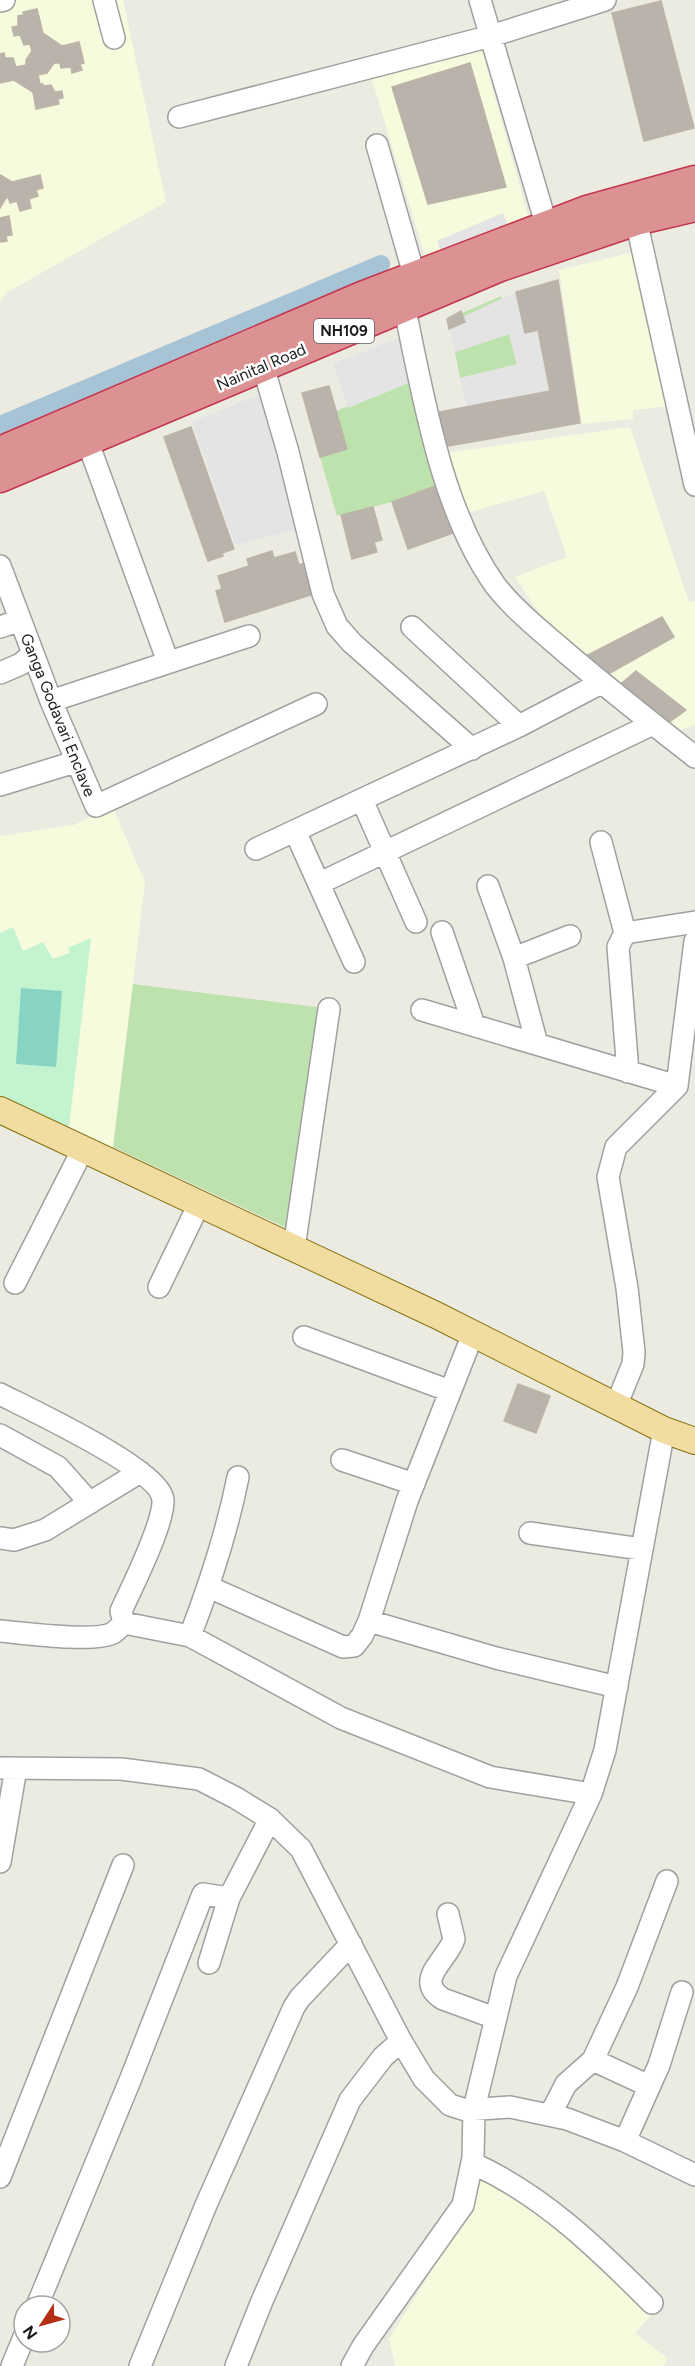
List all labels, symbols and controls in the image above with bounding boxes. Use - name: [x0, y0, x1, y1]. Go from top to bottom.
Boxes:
- road number: NH109: [314, 319, 374, 343]
- street label: Nainital Road: [213, 340, 309, 394]
- street label: Ganga Godavari Enclave: [17, 631, 100, 800]
- north arrow: [12, 2294, 72, 2354]
- text: N: [19, 2322, 42, 2343]

